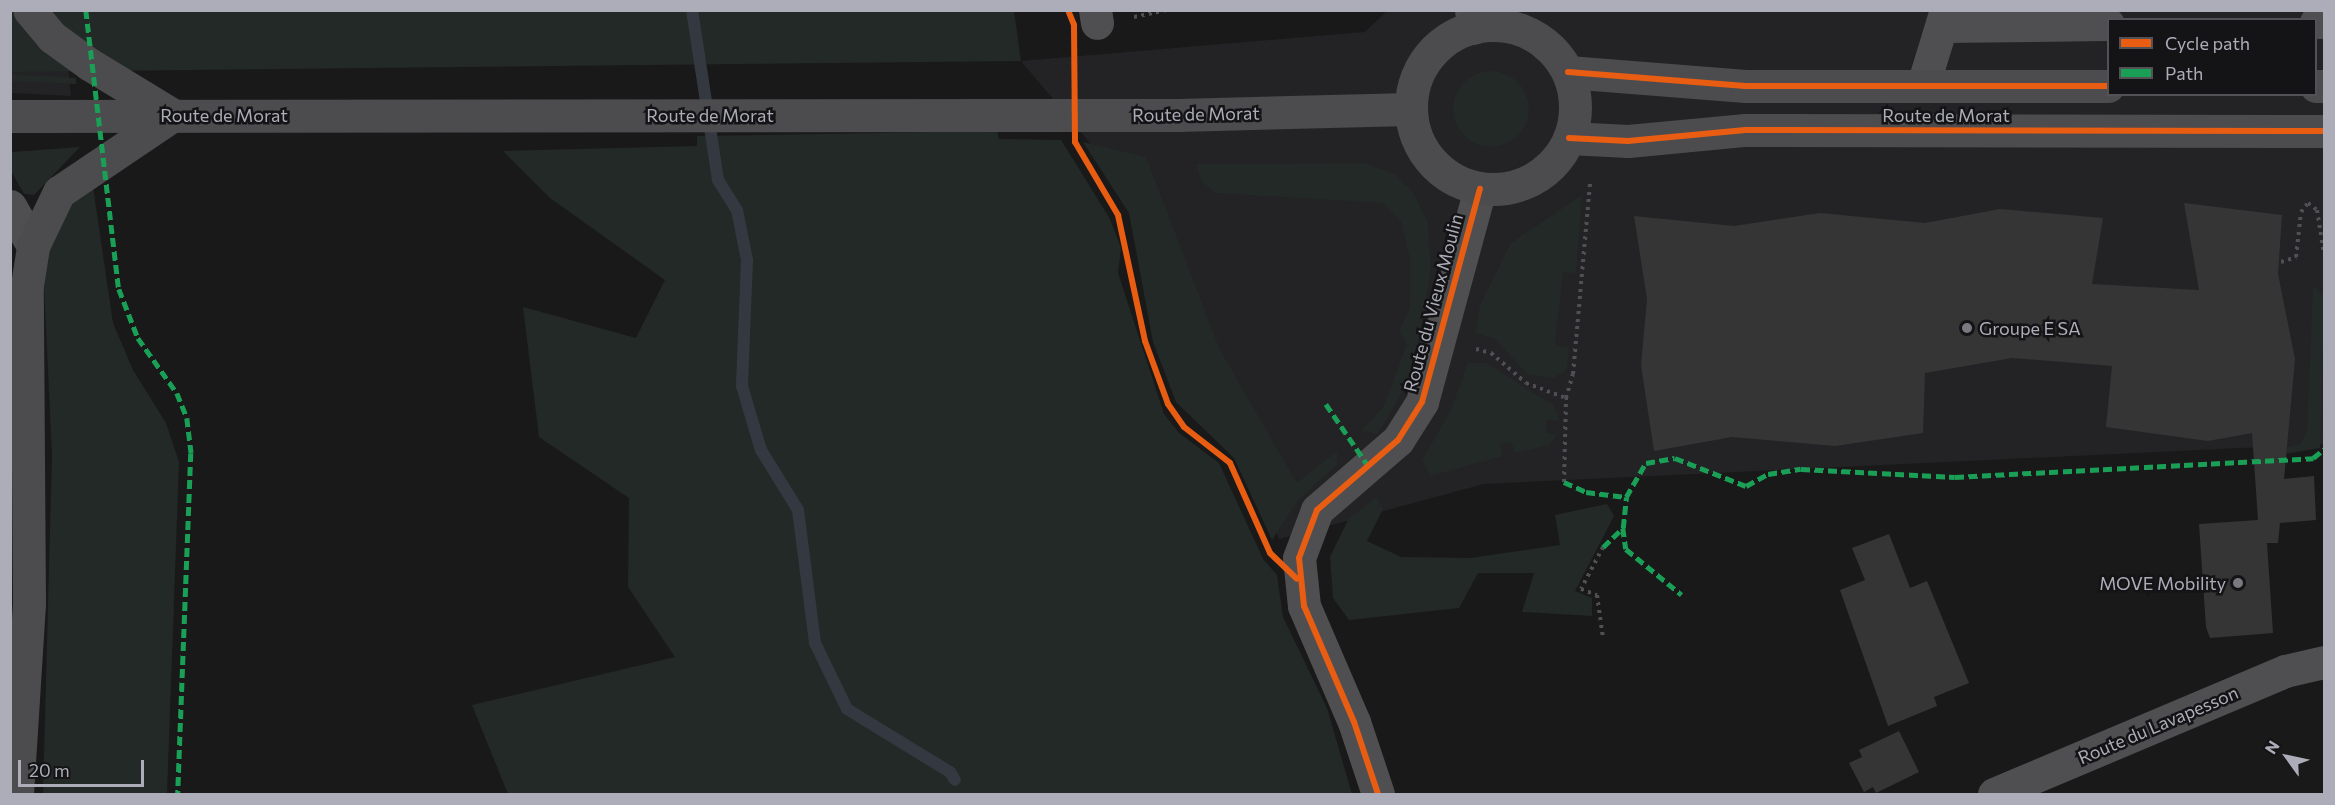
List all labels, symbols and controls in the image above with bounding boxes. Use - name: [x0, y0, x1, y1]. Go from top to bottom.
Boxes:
- legend: [2107, 18, 2317, 96]
- text: Cycle path: [2165, 32, 2250, 54]
- text: Path: [2165, 62, 2203, 84]
- street label: Route de Morat: [1132, 102, 1260, 126]
- street label: Route de Morat: [160, 104, 288, 126]
- street label: Route de Morat: [646, 104, 774, 126]
- street label: Route de Morat: [1882, 104, 2010, 126]
- street label: Route du Vieux Moulin: [1399, 212, 1467, 394]
- place label: Groupe E SA: [1979, 317, 2081, 339]
- marker: Groupe E SA: [1960, 321, 1974, 335]
- place label: MOVE Mobility: [2099, 572, 2226, 594]
- marker: MOVE Mobility: [2231, 576, 2245, 590]
- street label: Route du Lavapesson: [2075, 681, 2241, 769]
- north arrow: [2257, 727, 2317, 787]
- text: N: [2260, 737, 2283, 757]
- scale bar: [21, 748, 147, 786]
- text: 20 m: [29, 759, 70, 781]

